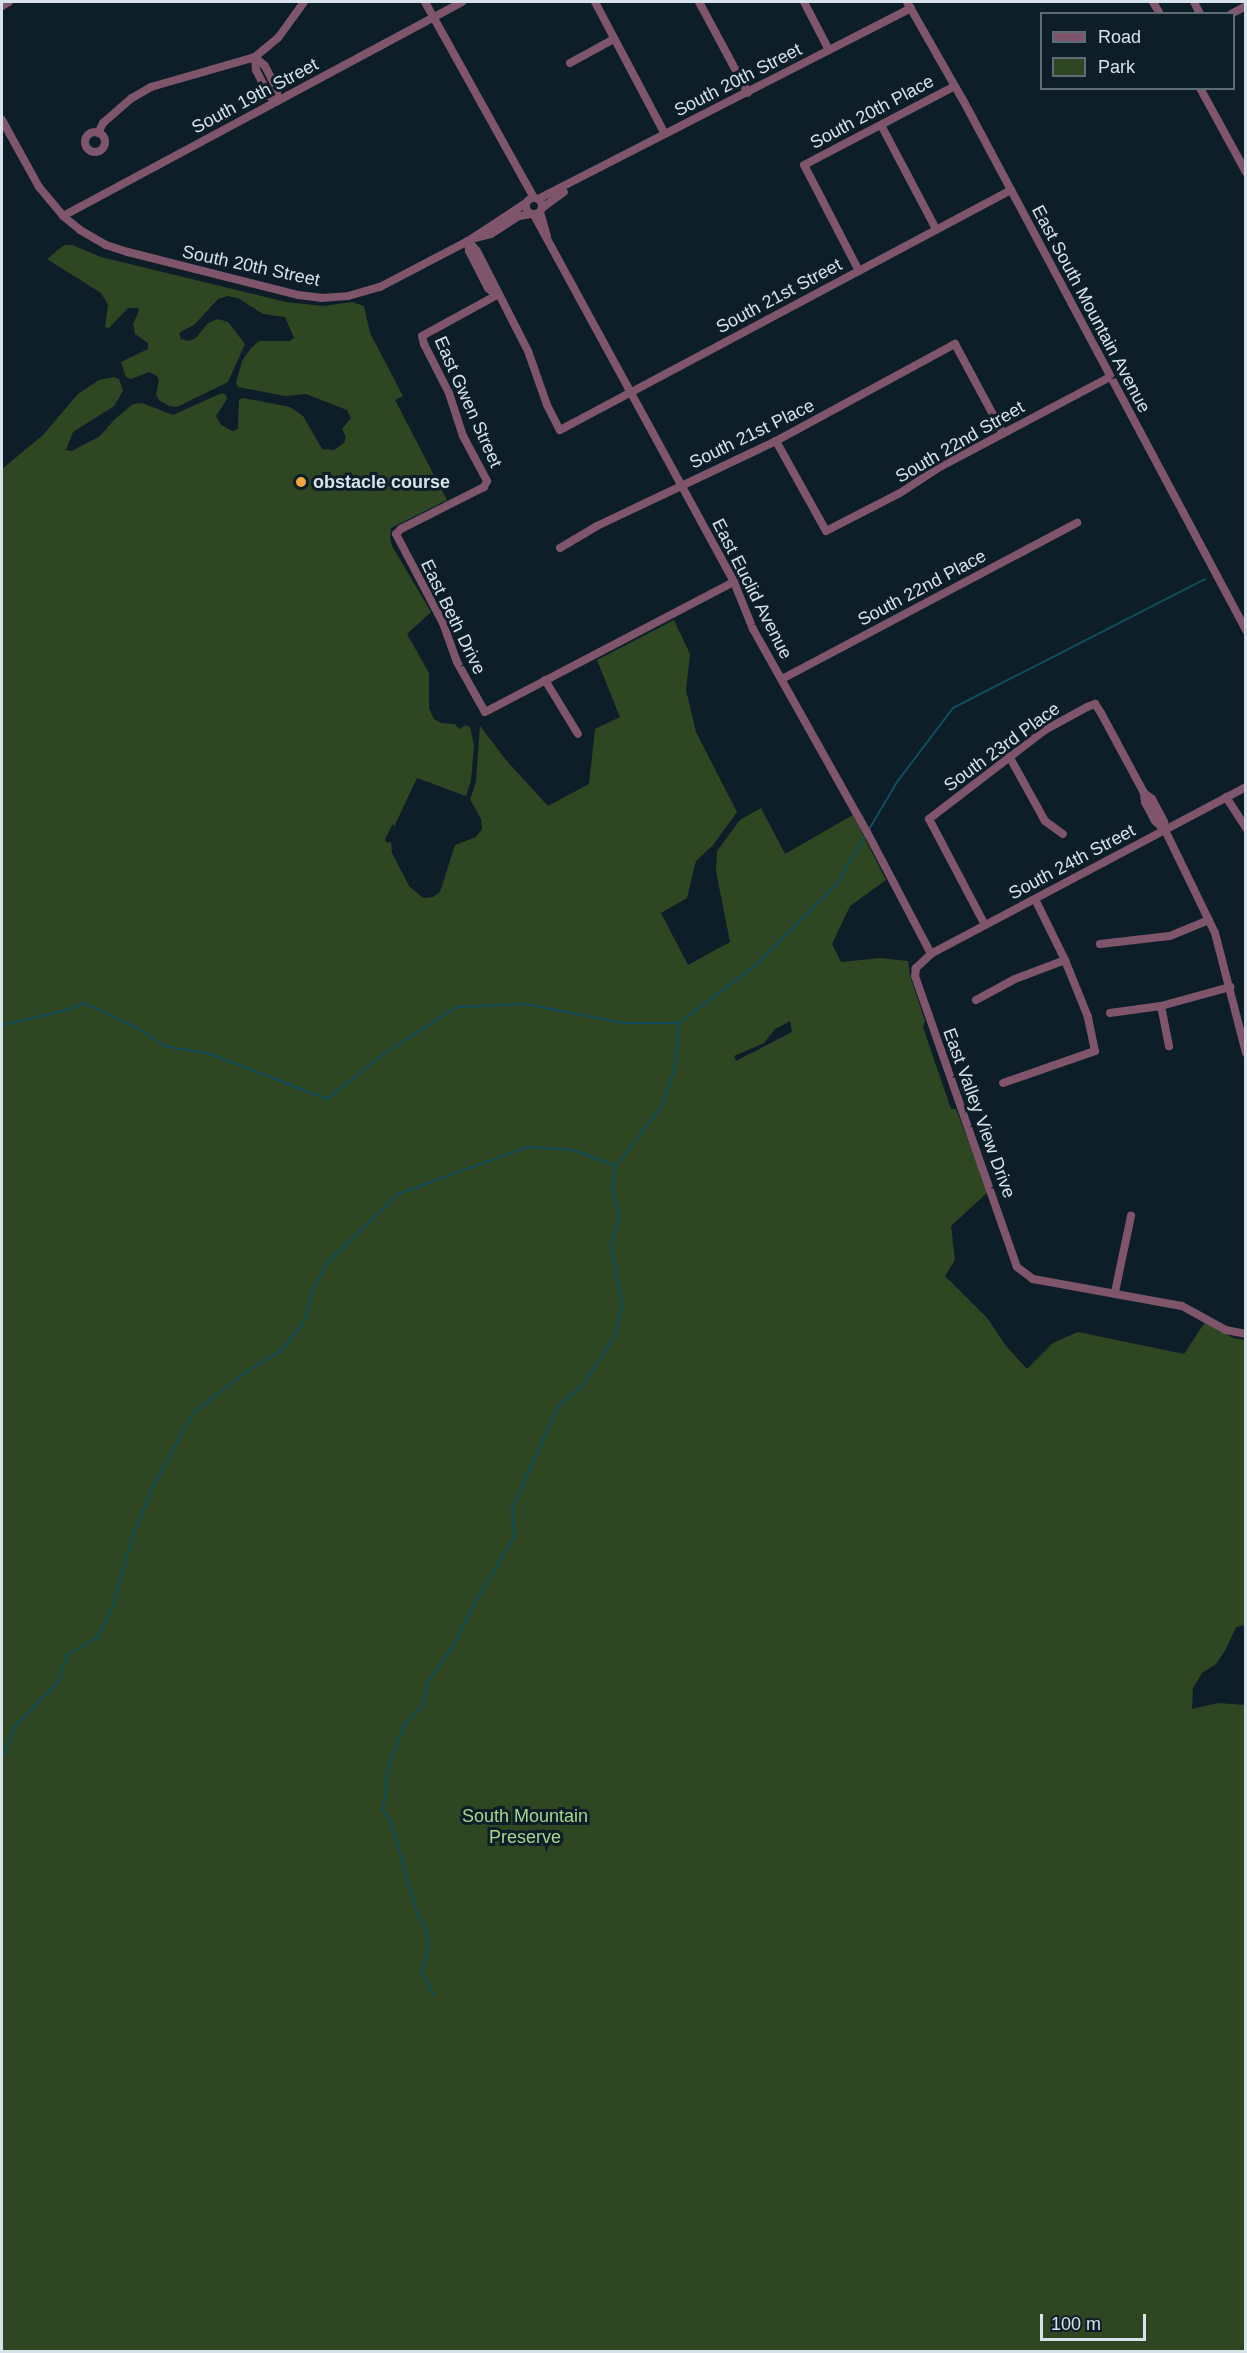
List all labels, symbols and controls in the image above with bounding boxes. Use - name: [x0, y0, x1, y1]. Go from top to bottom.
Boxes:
- legend: [1040, 12, 1235, 90]
- text: Road: [1098, 27, 1141, 47]
- street label: South 20th Street: [671, 39, 805, 121]
- street label: South 19th Street: [188, 54, 322, 138]
- text: Park: [1098, 57, 1135, 77]
- street label: South 20th Place: [806, 70, 938, 154]
- street label: East South Mountain Avenue: [1027, 201, 1155, 417]
- street label: South 20th Street: [180, 241, 322, 291]
- street label: South 21st Street: [713, 254, 845, 338]
- street label: East Gwen Street: [429, 333, 507, 471]
- street label: South 21st Place: [686, 394, 818, 474]
- street label: South 22nd Street: [892, 396, 1028, 488]
- place label: obstacle course: [313, 471, 450, 493]
- marker: obstacle course: [294, 475, 308, 489]
- street label: East Euclid Avenue: [707, 515, 797, 663]
- street label: South 22nd Place: [854, 545, 990, 631]
- street label: East Beth Drive: [416, 556, 490, 678]
- street label: South 23rd Place: [940, 698, 1064, 796]
- street label: South 24th Street: [1005, 820, 1139, 904]
- street label: East Valley View Drive: [938, 1025, 1020, 1201]
- park label: South Mountain Preserve: [462, 1806, 588, 1848]
- scale bar: [1043, 2302, 1150, 2340]
- text: 100 m: [1051, 2314, 1101, 2334]

